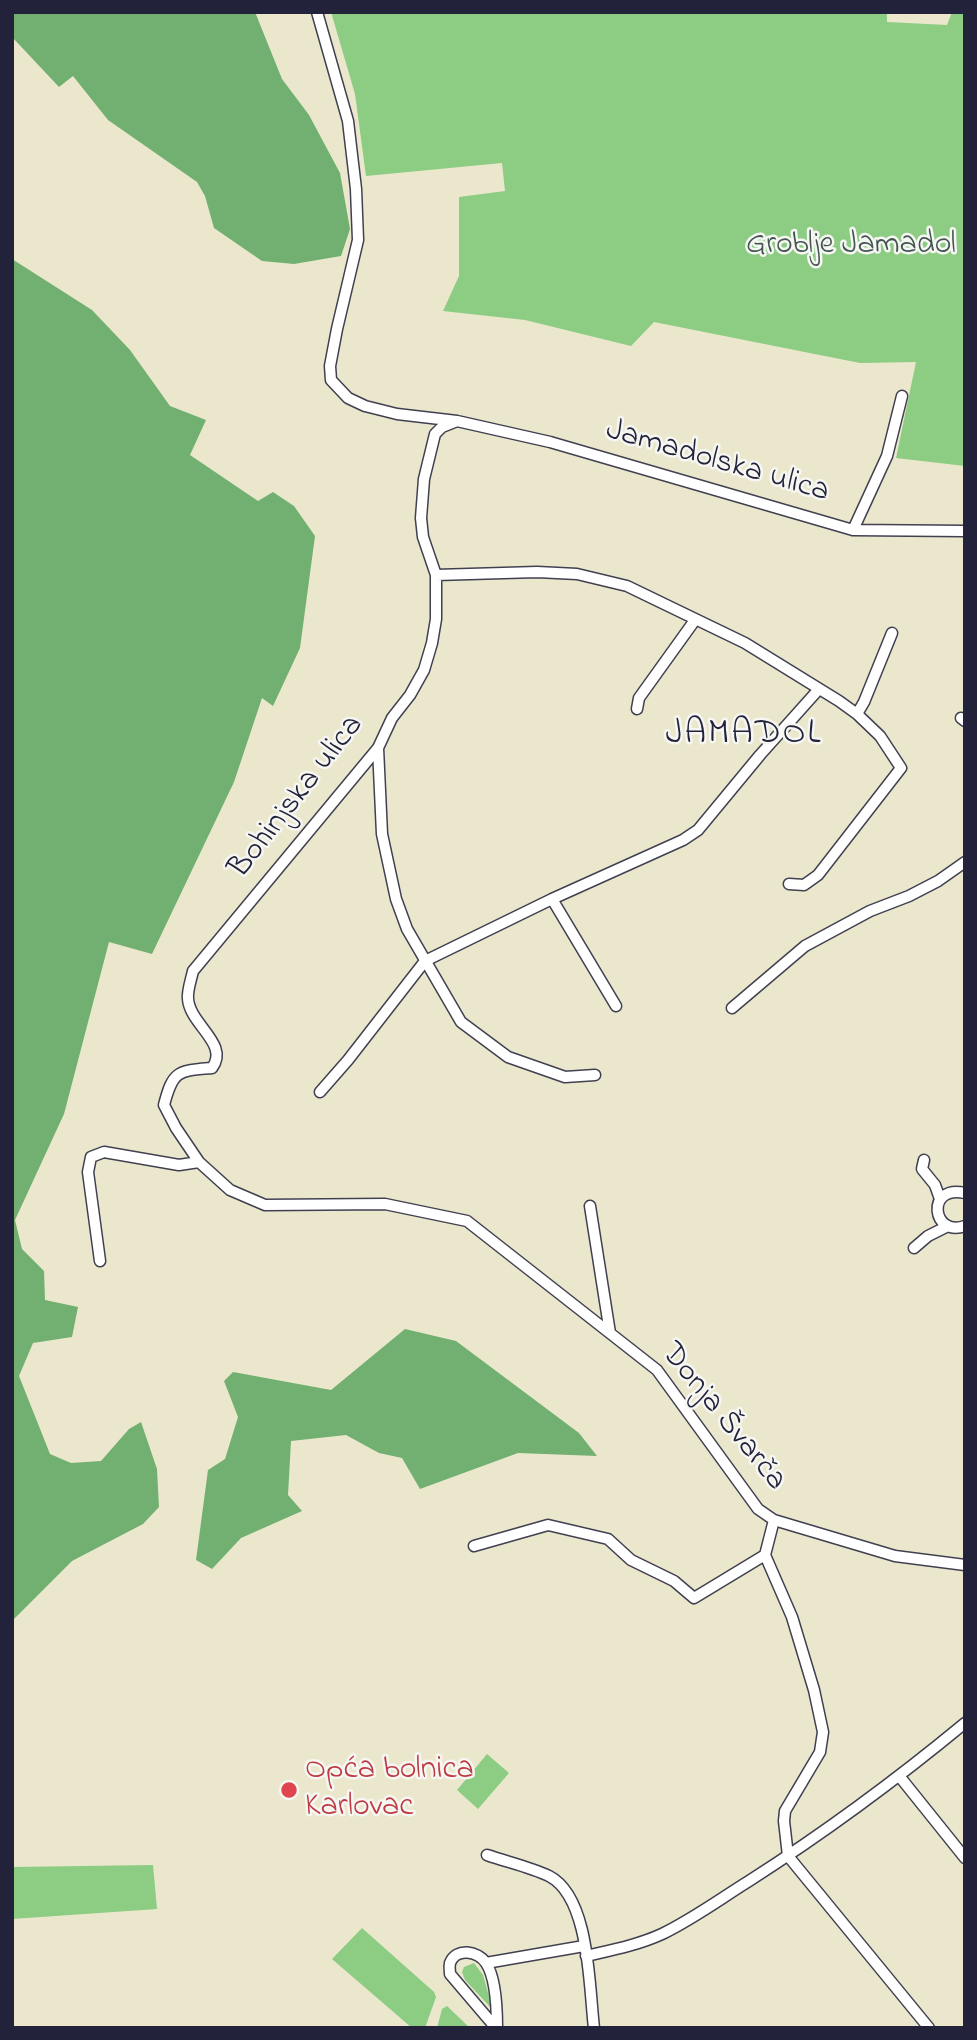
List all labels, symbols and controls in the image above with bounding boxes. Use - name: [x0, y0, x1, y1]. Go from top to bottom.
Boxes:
- park label: Groblje Jamadol: [746, 228, 956, 266]
- street label: Jamadolska ulica: [601, 413, 833, 513]
- street label: Bohinjska ulica: [222, 709, 374, 887]
- district label: JAMADOL: [666, 715, 822, 757]
- street label: Donja Švarča: [651, 1336, 793, 1500]
- place label: Opća bolnica Karlovac: [305, 1753, 474, 1828]
- marker: Opća bolnica Karlovac: [279, 1780, 299, 1800]

